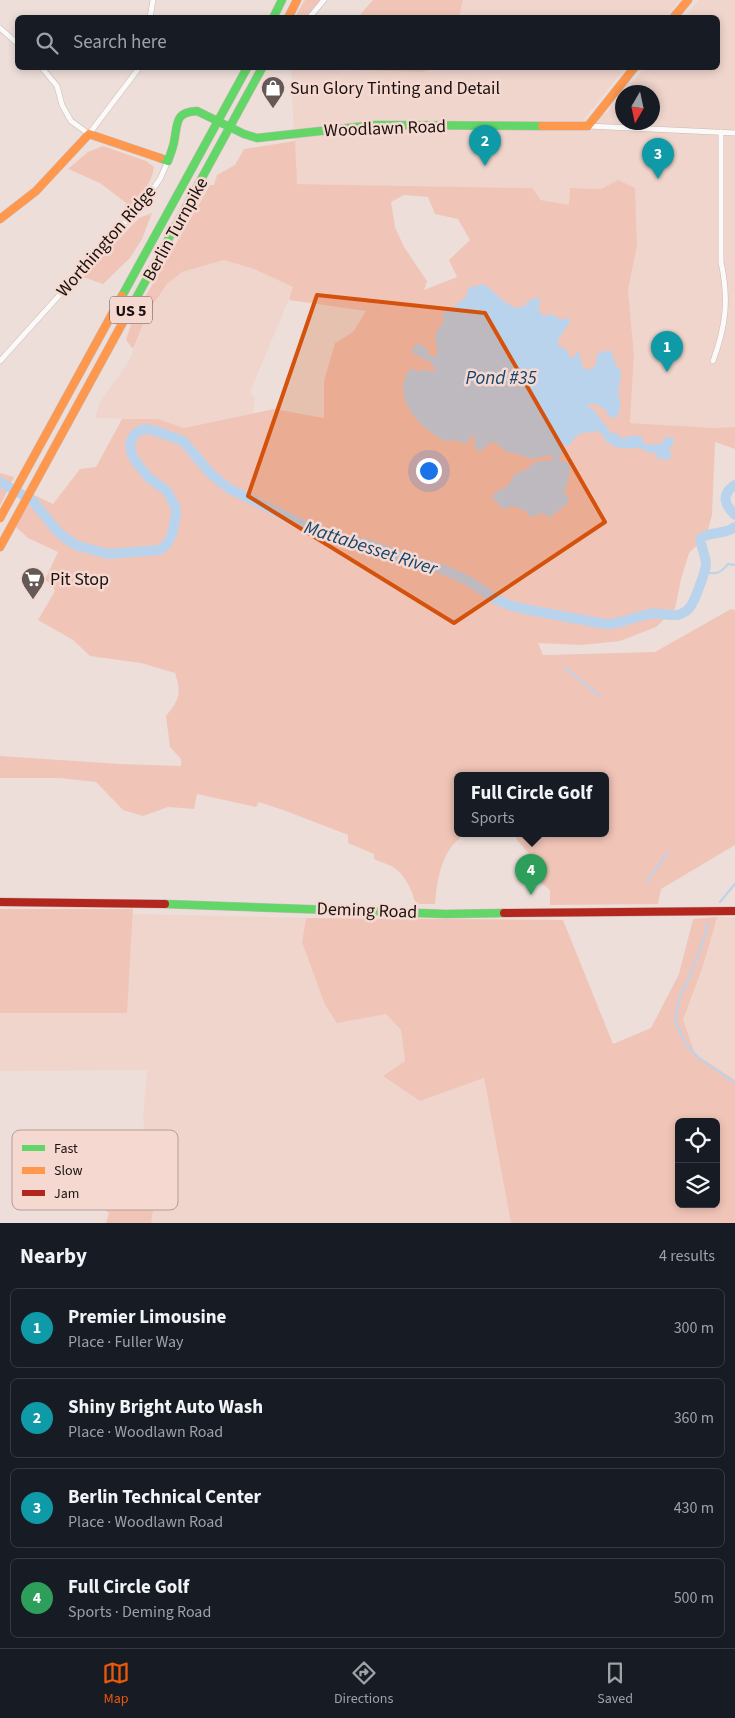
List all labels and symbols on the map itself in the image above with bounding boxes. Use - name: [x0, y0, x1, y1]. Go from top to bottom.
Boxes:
- shop icon: Sun Glory Tinting and Detail: [260, 75, 286, 109]
- place label: Sun Glory Tinting and Detail: [290, 76, 500, 101]
- north arrow: [615, 85, 660, 130]
- street label: Woodlawn Road: [323, 114, 447, 143]
- pin: 2: [469, 125, 501, 166]
- pin: 3: [642, 138, 674, 179]
- street label: Berlin Turnpike: [137, 173, 214, 286]
- street label: Worthington Ridge: [51, 180, 162, 303]
- road number: US 5: [110, 296, 152, 324]
- pin: 1: [651, 331, 683, 372]
- water label: Pond #35: [465, 365, 537, 392]
- your location: [416, 458, 442, 484]
- water label: Mattabesset River: [301, 514, 442, 583]
- supermarket icon: Pit Stop: [20, 566, 46, 600]
- place label: Pit Stop: [50, 567, 109, 592]
- pin: 4: [515, 854, 547, 895]
- street label: Deming Road: [316, 896, 418, 925]
- legend: [12, 1130, 178, 1210]
- text: Fast: [54, 1139, 78, 1159]
- text: Slow: [54, 1161, 83, 1181]
- text: Jam: [54, 1184, 79, 1204]

